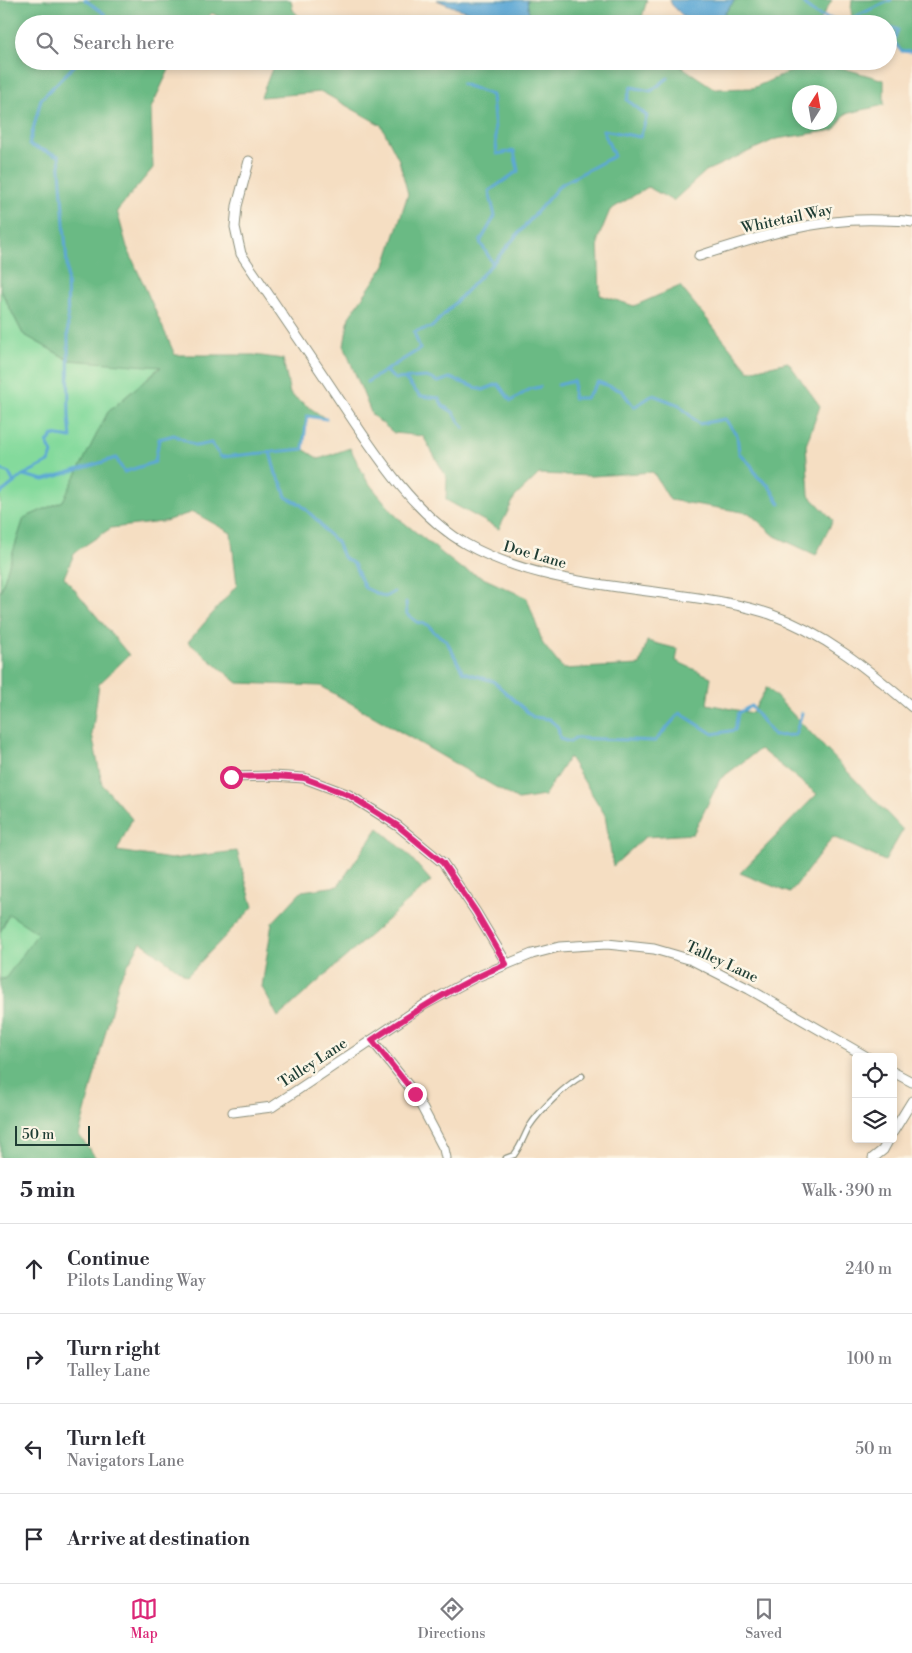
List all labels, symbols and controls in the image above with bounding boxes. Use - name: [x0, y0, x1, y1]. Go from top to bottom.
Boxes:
- search box: [15, 15, 897, 70]
- icon: search: [33, 29, 61, 57]
- text: Search here: [73, 31, 174, 55]
- north arrow: [792, 85, 837, 130]
- street label: Whitetail Way: [739, 200, 835, 238]
- street label: Doe Lane: [501, 537, 569, 573]
- route start: [220, 766, 243, 789]
- street label: Talley Lane: [683, 937, 761, 987]
- street label: Talley Lane: [275, 1034, 351, 1092]
- map controls: [852, 1053, 897, 1143]
- button: locate: [852, 1053, 897, 1098]
- route end: [404, 1083, 427, 1106]
- button: layers: [852, 1098, 897, 1143]
- scale bar: [15, 1123, 90, 1146]
- text: 50 m: [22, 1126, 54, 1144]
- text: 5 min: [20, 1178, 75, 1204]
- text: Walk · 390 m: [802, 1181, 892, 1201]
- text: Continue: [67, 1247, 150, 1271]
- icon: ahead: [20, 1255, 48, 1283]
- text: 240 m: [845, 1259, 892, 1279]
- text: Pilots Landing Way: [67, 1271, 206, 1291]
- text: Turn right: [67, 1337, 160, 1361]
- icon: right: [20, 1345, 48, 1373]
- text: 100 m: [847, 1349, 892, 1369]
- text: Talley Lane: [67, 1361, 150, 1381]
- text: Turn left: [67, 1427, 146, 1451]
- icon: left: [20, 1435, 48, 1463]
- text: 50 m: [855, 1439, 892, 1459]
- text: Navigators Lane: [67, 1451, 184, 1471]
- icon: arrive: [20, 1525, 48, 1553]
- text: Arrive at destination: [67, 1527, 250, 1551]
- tab: Map: [130, 1595, 158, 1643]
- tab: Directions: [418, 1595, 485, 1643]
- tab: Saved: [745, 1595, 782, 1643]

